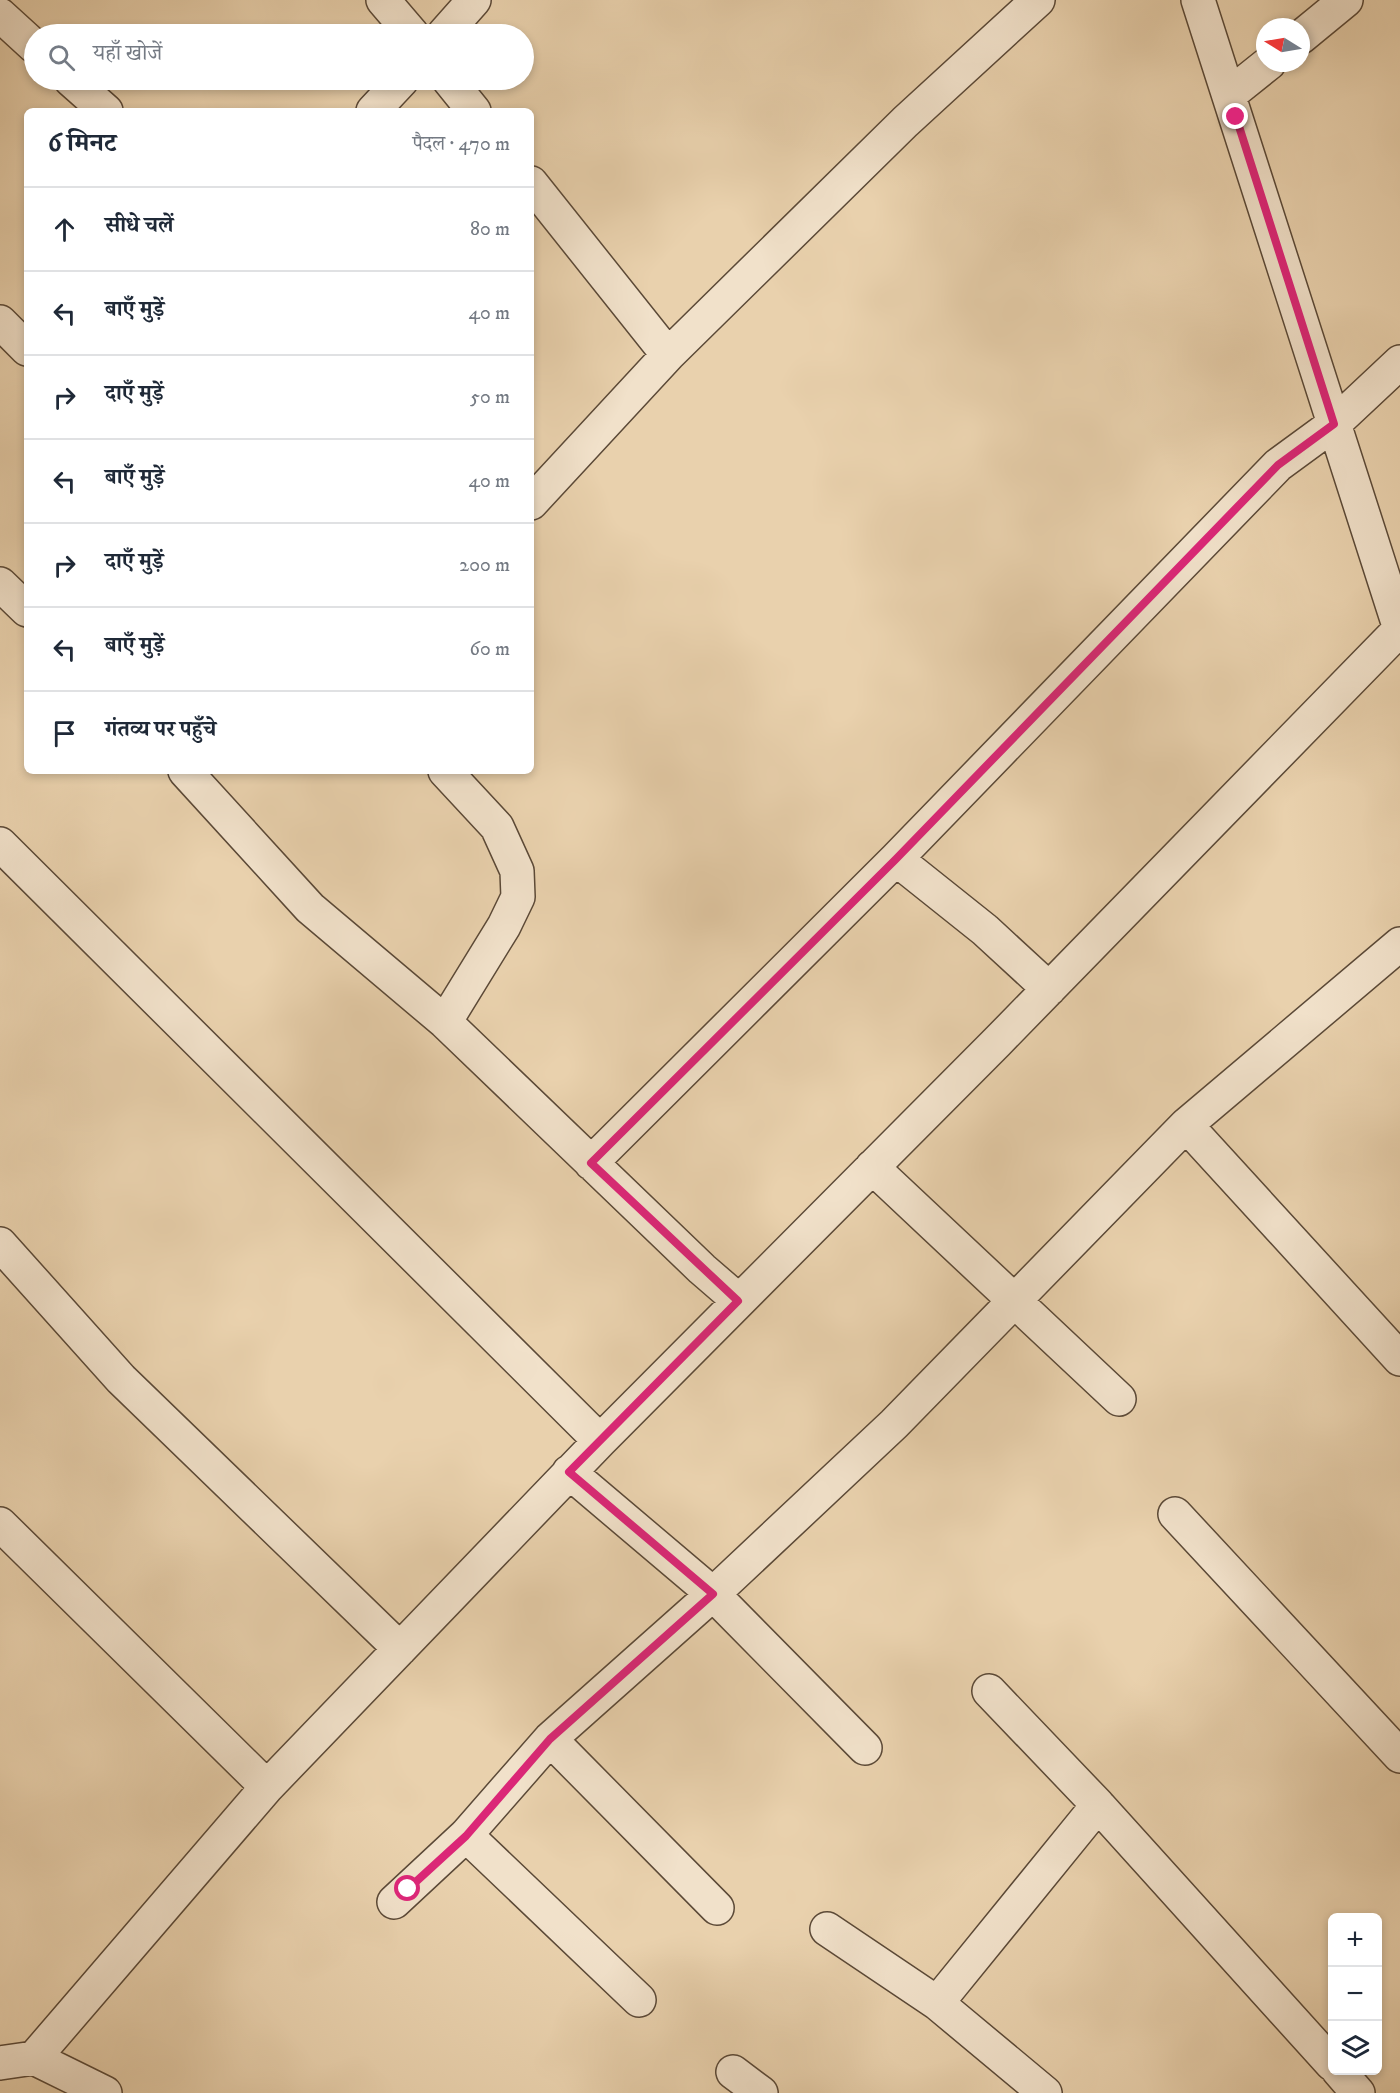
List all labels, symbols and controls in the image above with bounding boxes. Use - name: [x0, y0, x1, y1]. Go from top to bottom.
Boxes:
- north arrow: [1256, 18, 1310, 72]
- search box: [24, 24, 534, 90]
- text: यहाँ खोजें: [93, 40, 162, 67]
- icon: search: [45, 41, 78, 74]
- route end: [1222, 103, 1248, 129]
- text: 6 मिनट: [48, 127, 116, 160]
- text: पैदल · 470 m: [412, 132, 510, 157]
- text: सीधे चलें: [105, 212, 174, 239]
- icon: ahead: [48, 213, 81, 246]
- text: 80 m: [470, 217, 510, 242]
- text: बाएँ मुड़ें: [105, 296, 164, 323]
- icon: left: [48, 297, 81, 330]
- text: 40 m: [468, 301, 510, 326]
- text: दाएँ मुड़ें: [105, 380, 164, 407]
- icon: right: [48, 381, 81, 414]
- text: 50 m: [470, 385, 510, 410]
- text: बाएँ मुड़ें: [105, 464, 164, 491]
- icon: left: [48, 465, 81, 498]
- text: 40 m: [468, 469, 510, 494]
- text: दाएँ मुड़ें: [105, 548, 164, 575]
- icon: right: [48, 549, 81, 582]
- text: 200 m: [459, 553, 510, 578]
- text: बाएँ मुड़ें: [105, 632, 164, 659]
- icon: left: [48, 633, 81, 666]
- text: 60 m: [470, 637, 510, 662]
- text: गंतव्य पर पहुँचे: [105, 716, 216, 743]
- icon: arrive: [48, 717, 81, 750]
- route start: [394, 1875, 420, 1901]
- map controls: [1328, 1913, 1382, 2075]
- button: +: [1328, 1913, 1382, 1967]
- button: −: [1328, 1967, 1382, 2021]
- button: layers: [1328, 2021, 1382, 2075]

